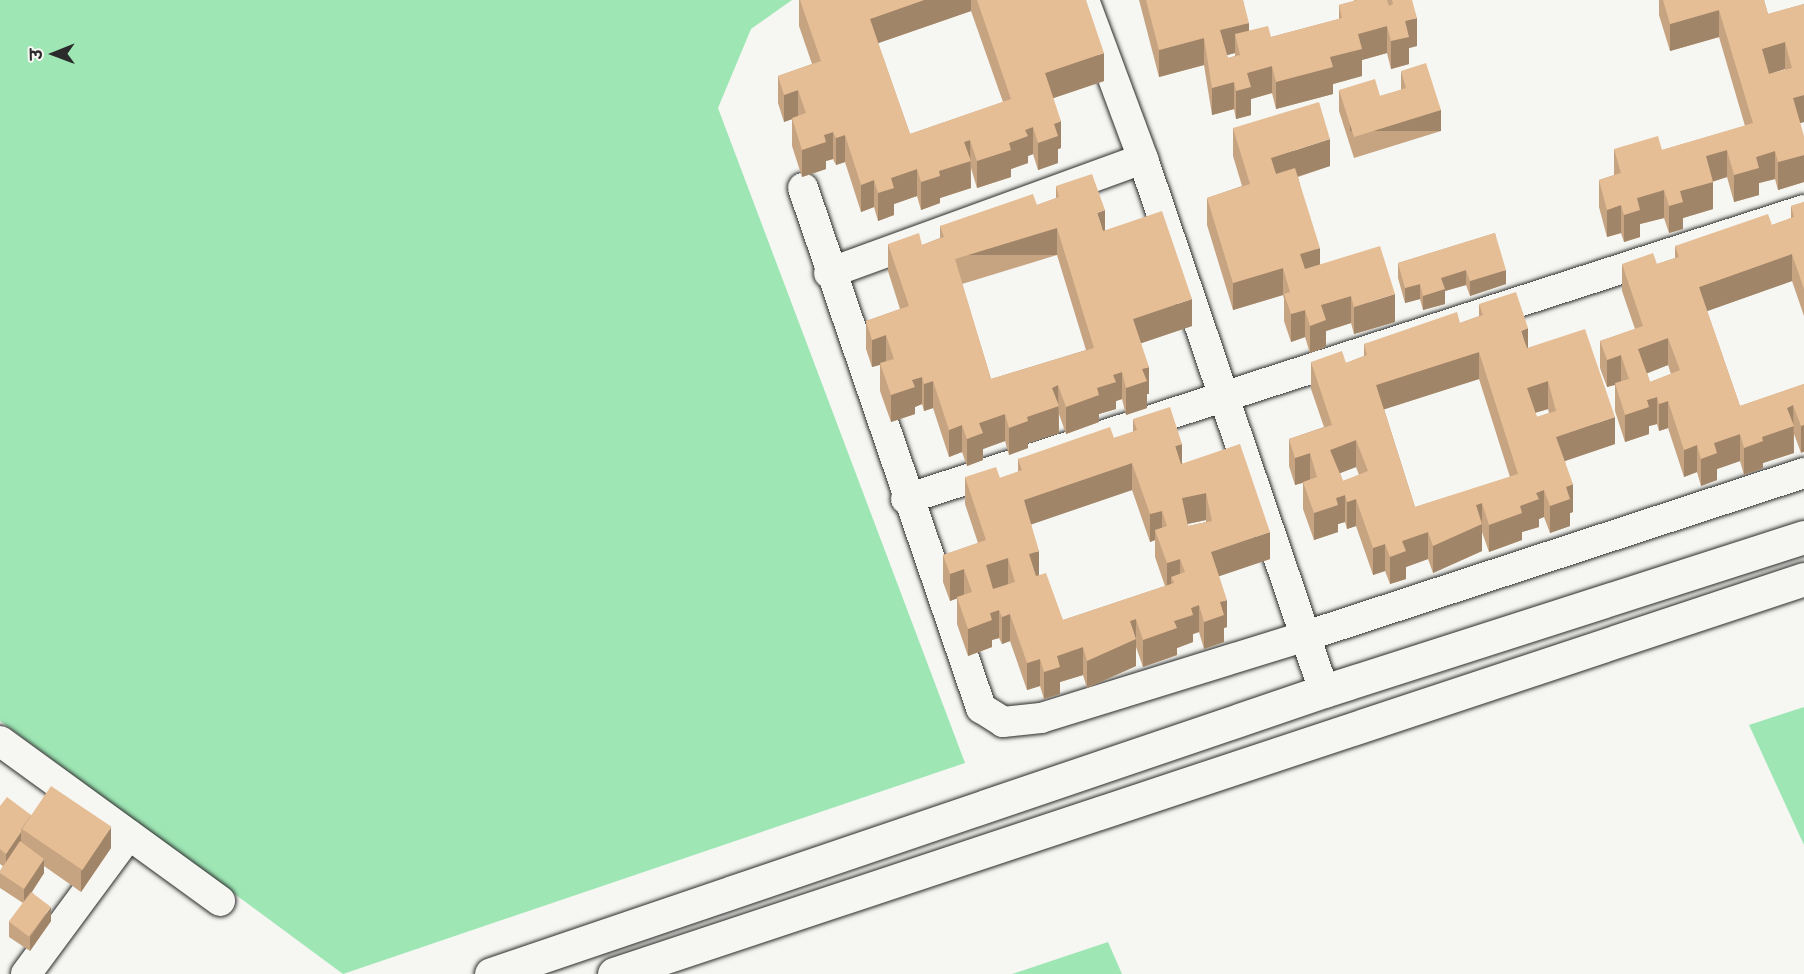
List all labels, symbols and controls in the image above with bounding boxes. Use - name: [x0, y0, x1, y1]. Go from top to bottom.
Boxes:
- north arrow: [24, 24, 84, 84]
- text: उ: [25, 49, 46, 60]

